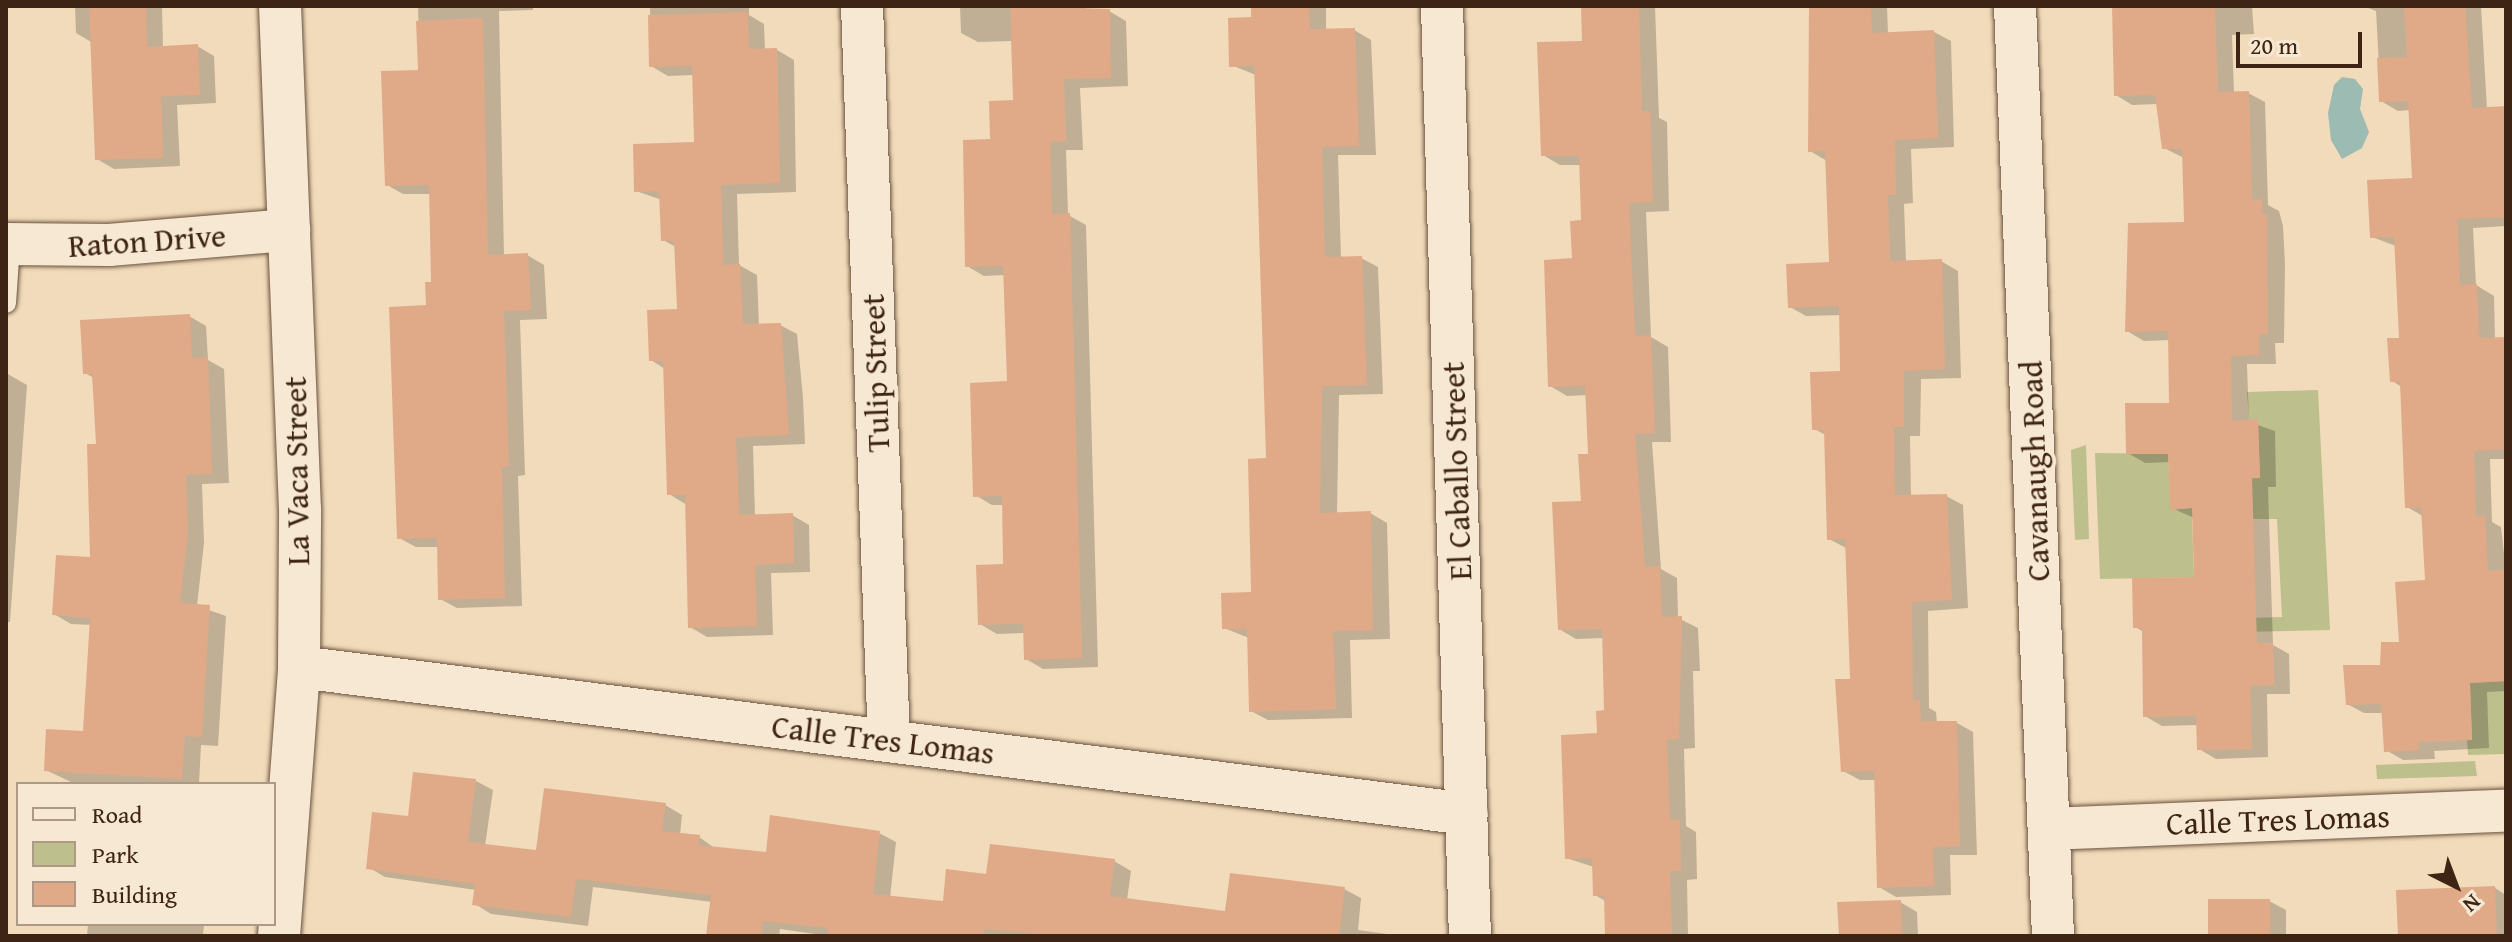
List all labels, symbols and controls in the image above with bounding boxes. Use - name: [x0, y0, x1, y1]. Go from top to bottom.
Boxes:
- scale bar: [2240, 16, 2366, 66]
- text: 20 m: [2250, 28, 2298, 63]
- street label: Raton Drive: [67, 216, 227, 266]
- street label: Tulip Street: [854, 293, 898, 453]
- street label: Cavanaugh Road: [2012, 360, 2058, 582]
- street label: El Caballo Street: [1434, 361, 1480, 581]
- street label: La Vaca Street: [276, 376, 318, 566]
- street label: Calle Tres Lomas: [770, 707, 996, 773]
- legend: [16, 782, 276, 926]
- text: Road: [92, 797, 142, 832]
- street label: Calle Tres Lomas: [2165, 797, 2391, 843]
- text: Park: [92, 837, 138, 872]
- north arrow: [2416, 846, 2496, 926]
- text: Building: [92, 877, 177, 912]
- text: N: [2456, 887, 2488, 921]

